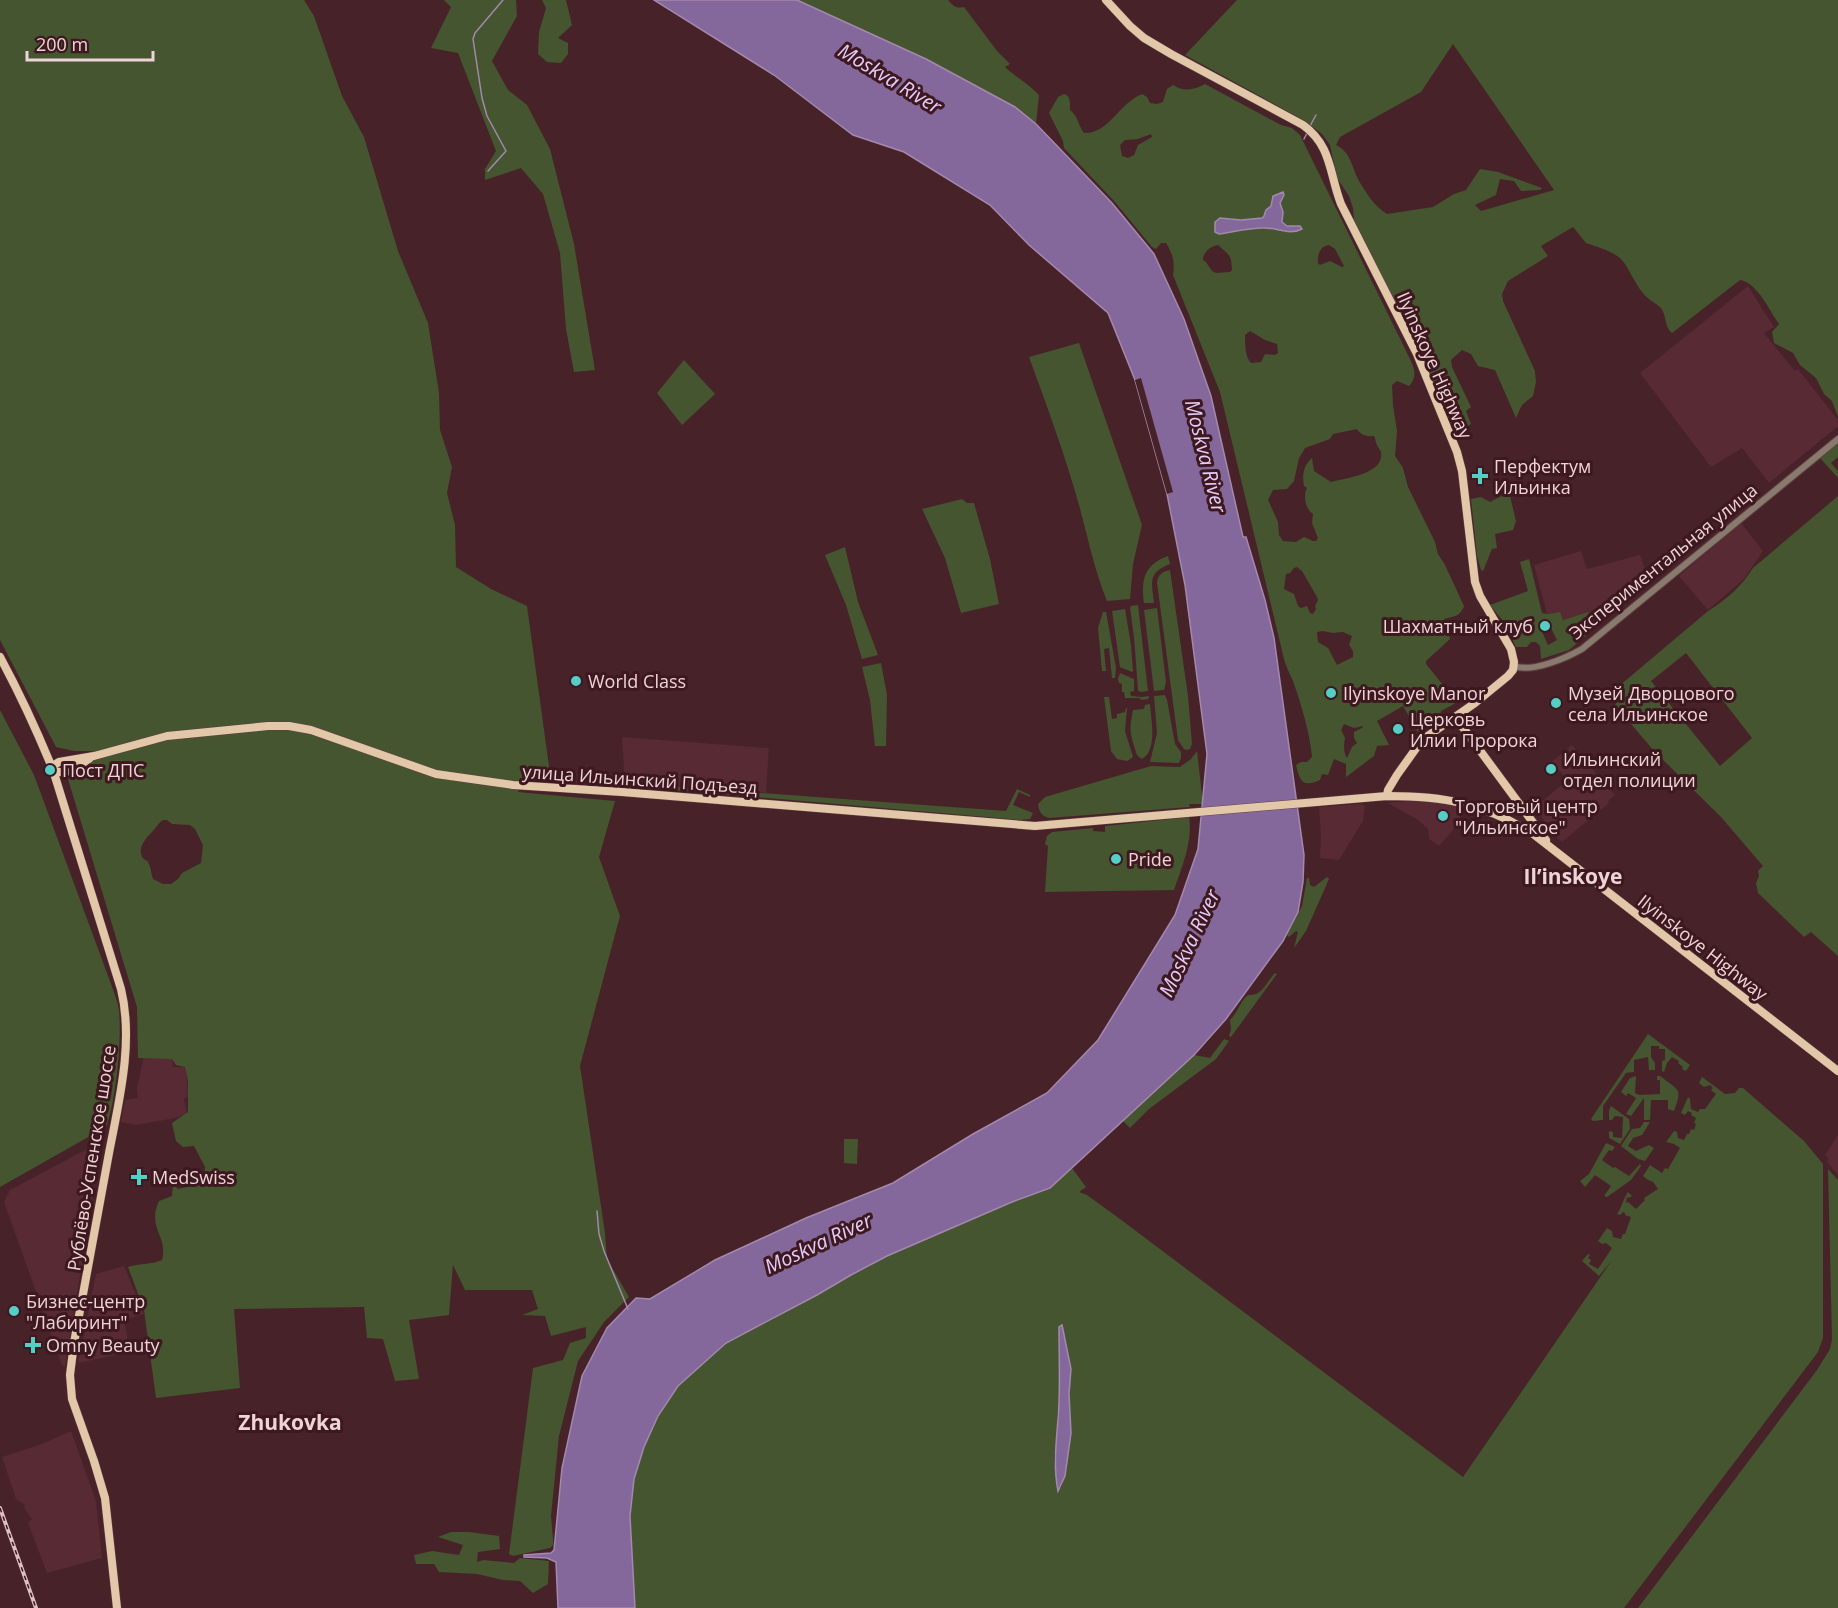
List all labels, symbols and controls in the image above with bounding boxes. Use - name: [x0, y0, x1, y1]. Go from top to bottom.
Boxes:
- scale bar: [27, 24, 153, 62]
- text: 200 m: [36, 32, 88, 56]
- water label: Moskva River: [833, 37, 947, 120]
- street label: Ilyinskoye Highway: [1392, 288, 1479, 443]
- water label: Moskva River: [1179, 397, 1233, 516]
- place label: Перфектум Ильинка: [1494, 454, 1591, 499]
- marker: Перфектум Ильинка: [1471, 467, 1489, 485]
- street label: Экспериментальная улица: [1564, 478, 1762, 644]
- place label: Шахматный клуб: [1383, 614, 1533, 638]
- marker: Шахматный клуб: [1538, 619, 1552, 633]
- place label: World Class: [588, 669, 686, 693]
- marker: World Class: [569, 674, 583, 688]
- place label: Ilyinskoye Manor: [1343, 681, 1486, 705]
- place label: Музей Дворцового села Ильинское: [1568, 681, 1734, 726]
- marker: Ilyinskoye Manor: [1324, 686, 1338, 700]
- marker: Музей Дворцового села Ильинское: [1549, 696, 1563, 710]
- place label: Церковь Илии Пророка: [1410, 707, 1538, 752]
- marker: Церковь Илии Пророка: [1391, 722, 1405, 736]
- place label: Ильинский отдел полиции: [1563, 747, 1696, 792]
- place label: Пост ДПС: [62, 758, 144, 782]
- street label: улица Ильинский Подъезд: [522, 759, 758, 799]
- marker: Ильинский отдел полиции: [1544, 762, 1558, 776]
- marker: Пост ДПС: [43, 763, 57, 777]
- place label: Торговый центр "Ильинское": [1455, 794, 1598, 839]
- marker: Торговый центр "Ильинское": [1436, 809, 1450, 823]
- place label: Pride: [1128, 847, 1172, 871]
- marker: Pride: [1109, 852, 1123, 866]
- district label: Il’inskoye: [1524, 862, 1622, 890]
- water label: Moskva River: [1152, 884, 1226, 1001]
- street label: Ilyinskoye Highway: [1633, 889, 1774, 1006]
- street label: Рублёво-Успенское шоссе: [61, 1044, 121, 1272]
- place label: MedSwiss: [152, 1165, 235, 1189]
- marker: MedSwiss: [130, 1168, 148, 1186]
- water label: Moskva River: [760, 1206, 877, 1280]
- place label: Бизнес-центр "Лабиринт": [26, 1289, 145, 1334]
- marker: Бизнес-центр "Лабиринт": [7, 1304, 21, 1318]
- place label: Omny Beauty: [46, 1333, 161, 1357]
- marker: Omny Beauty: [24, 1336, 42, 1354]
- district label: Zhukovka: [238, 1408, 342, 1436]

